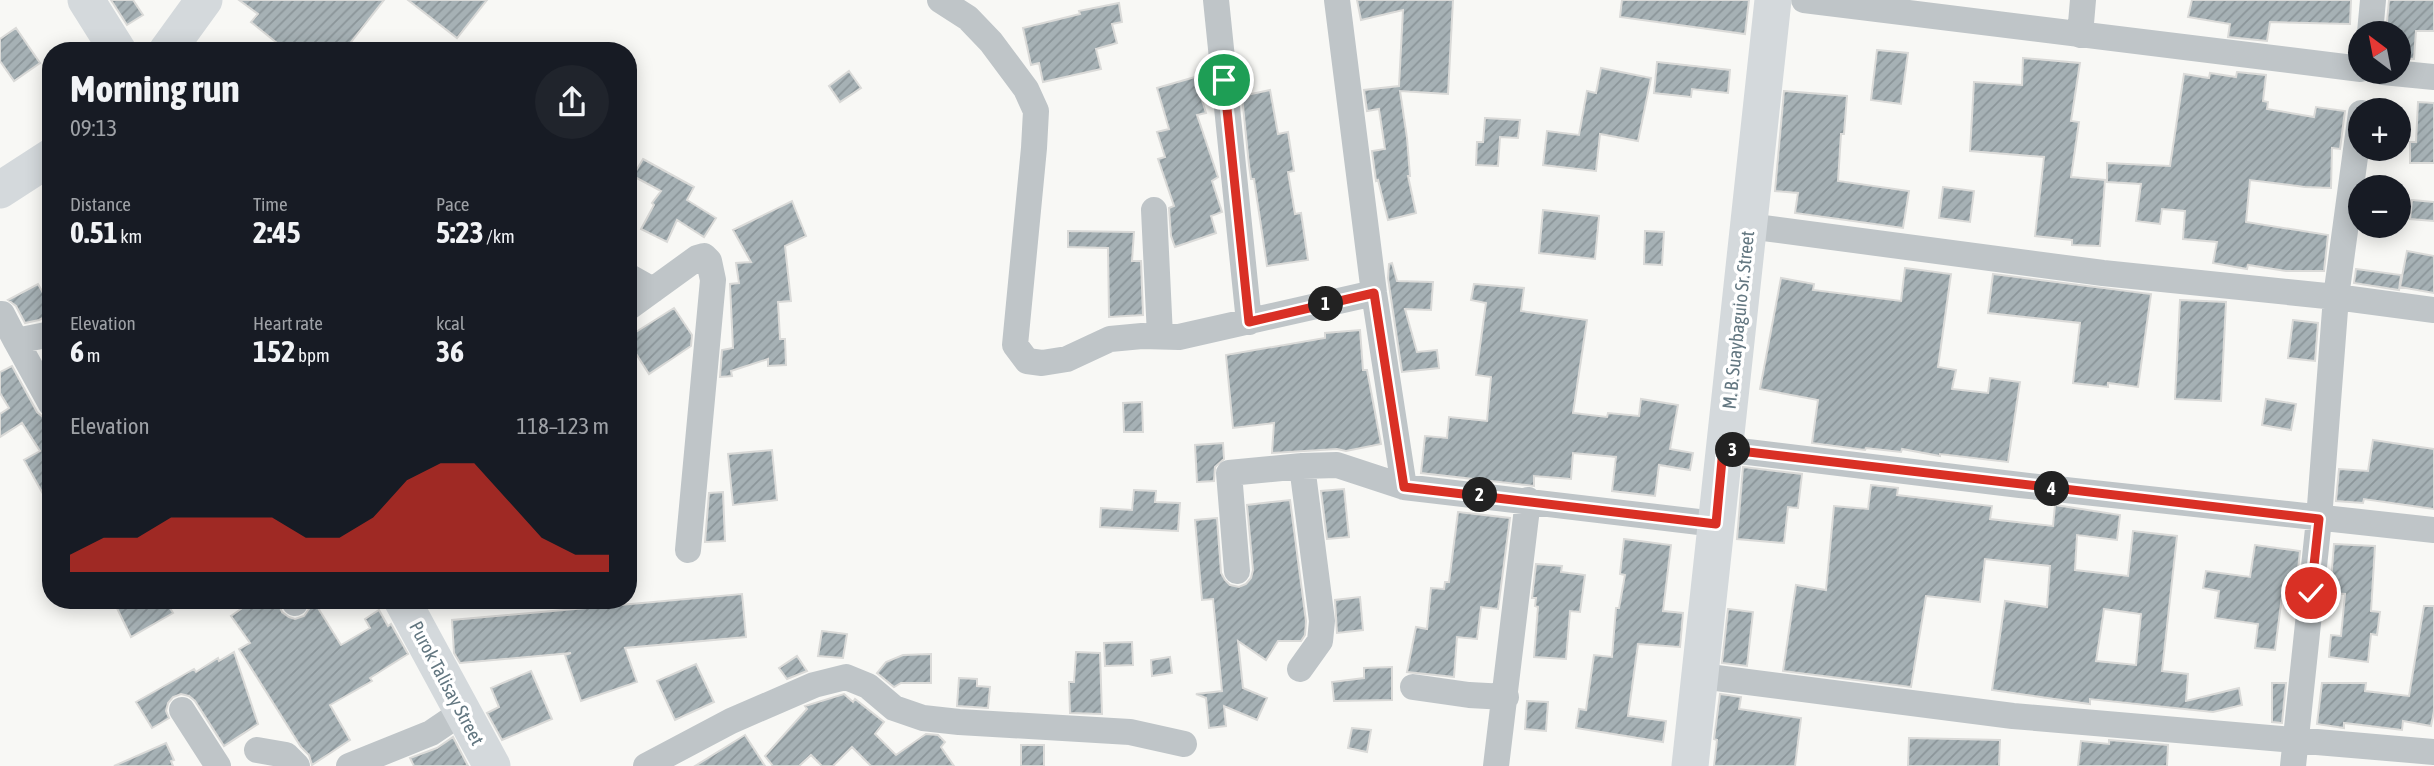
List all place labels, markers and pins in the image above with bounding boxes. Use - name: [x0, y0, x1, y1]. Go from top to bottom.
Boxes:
- pin: [1194, 50, 1254, 110]
- pin: 1: [1308, 286, 1344, 322]
- pin: 3: [1716, 433, 1750, 468]
- pin: 4: [2035, 472, 2070, 506]
- pin: 2: [1462, 477, 1498, 512]
- pin: [2281, 563, 2341, 623]

